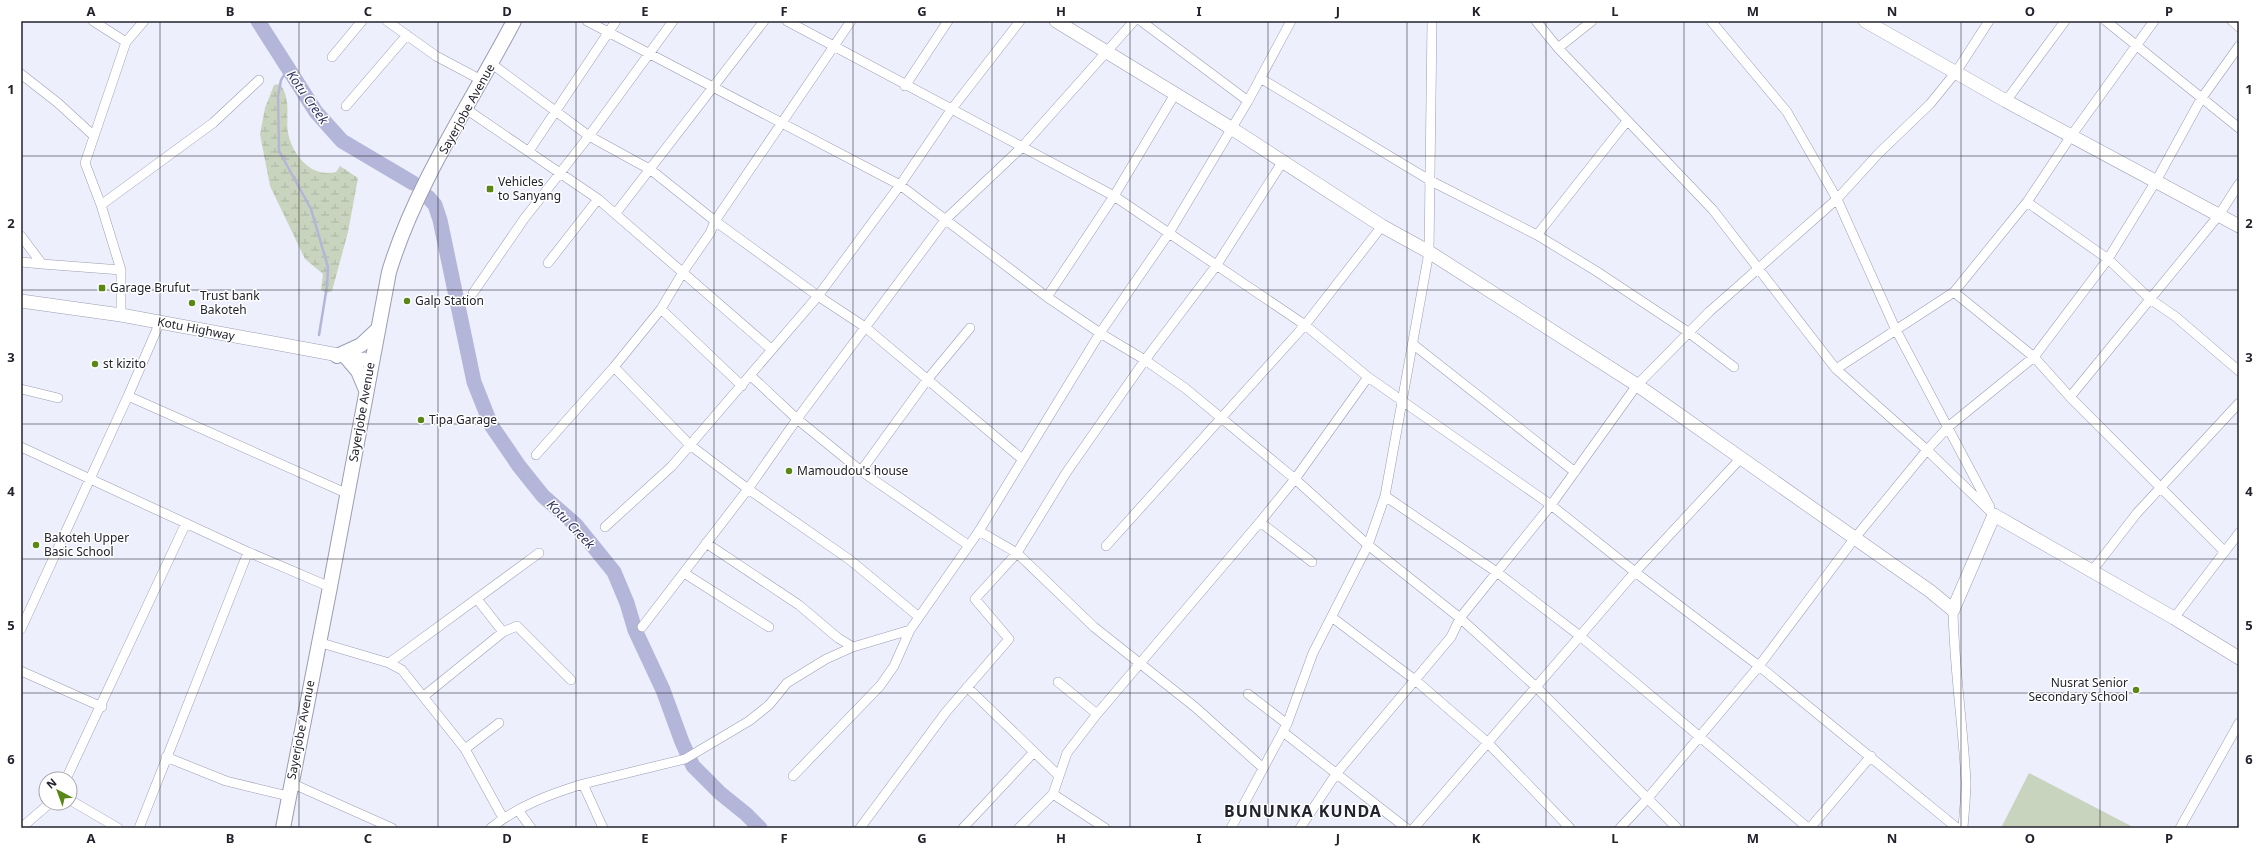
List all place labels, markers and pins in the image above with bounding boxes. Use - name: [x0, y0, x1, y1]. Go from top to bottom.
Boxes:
- place label: Vehicles to Sanyang: [498, 173, 561, 204]
- marker: Vehicles to Sanyang: [485, 184, 495, 194]
- place label: Garage Brufut: [110, 279, 191, 296]
- marker: Garage Brufut: [97, 283, 107, 293]
- place label: Trust bank Bakoteh: [200, 287, 260, 318]
- place label: Galp Station: [415, 292, 484, 309]
- marker: Galp Station: [402, 296, 412, 306]
- marker: Trust bank Bakoteh: [187, 298, 197, 308]
- place label: st kizito: [103, 355, 146, 372]
- marker: st kizito: [90, 359, 100, 369]
- place label: Tipa Garage: [429, 411, 497, 428]
- marker: Tipa Garage: [416, 415, 426, 425]
- place label: Mamoudou's house: [797, 462, 909, 479]
- marker: Mamoudou's house: [784, 466, 794, 476]
- place label: Bakoteh Upper Basic School: [44, 529, 129, 560]
- marker: Bakoteh Upper Basic School: [31, 540, 41, 550]
- place label: Nusrat Senior Secondary School: [2029, 674, 2128, 705]
- marker: Nusrat Senior Secondary School: [2131, 685, 2141, 695]

